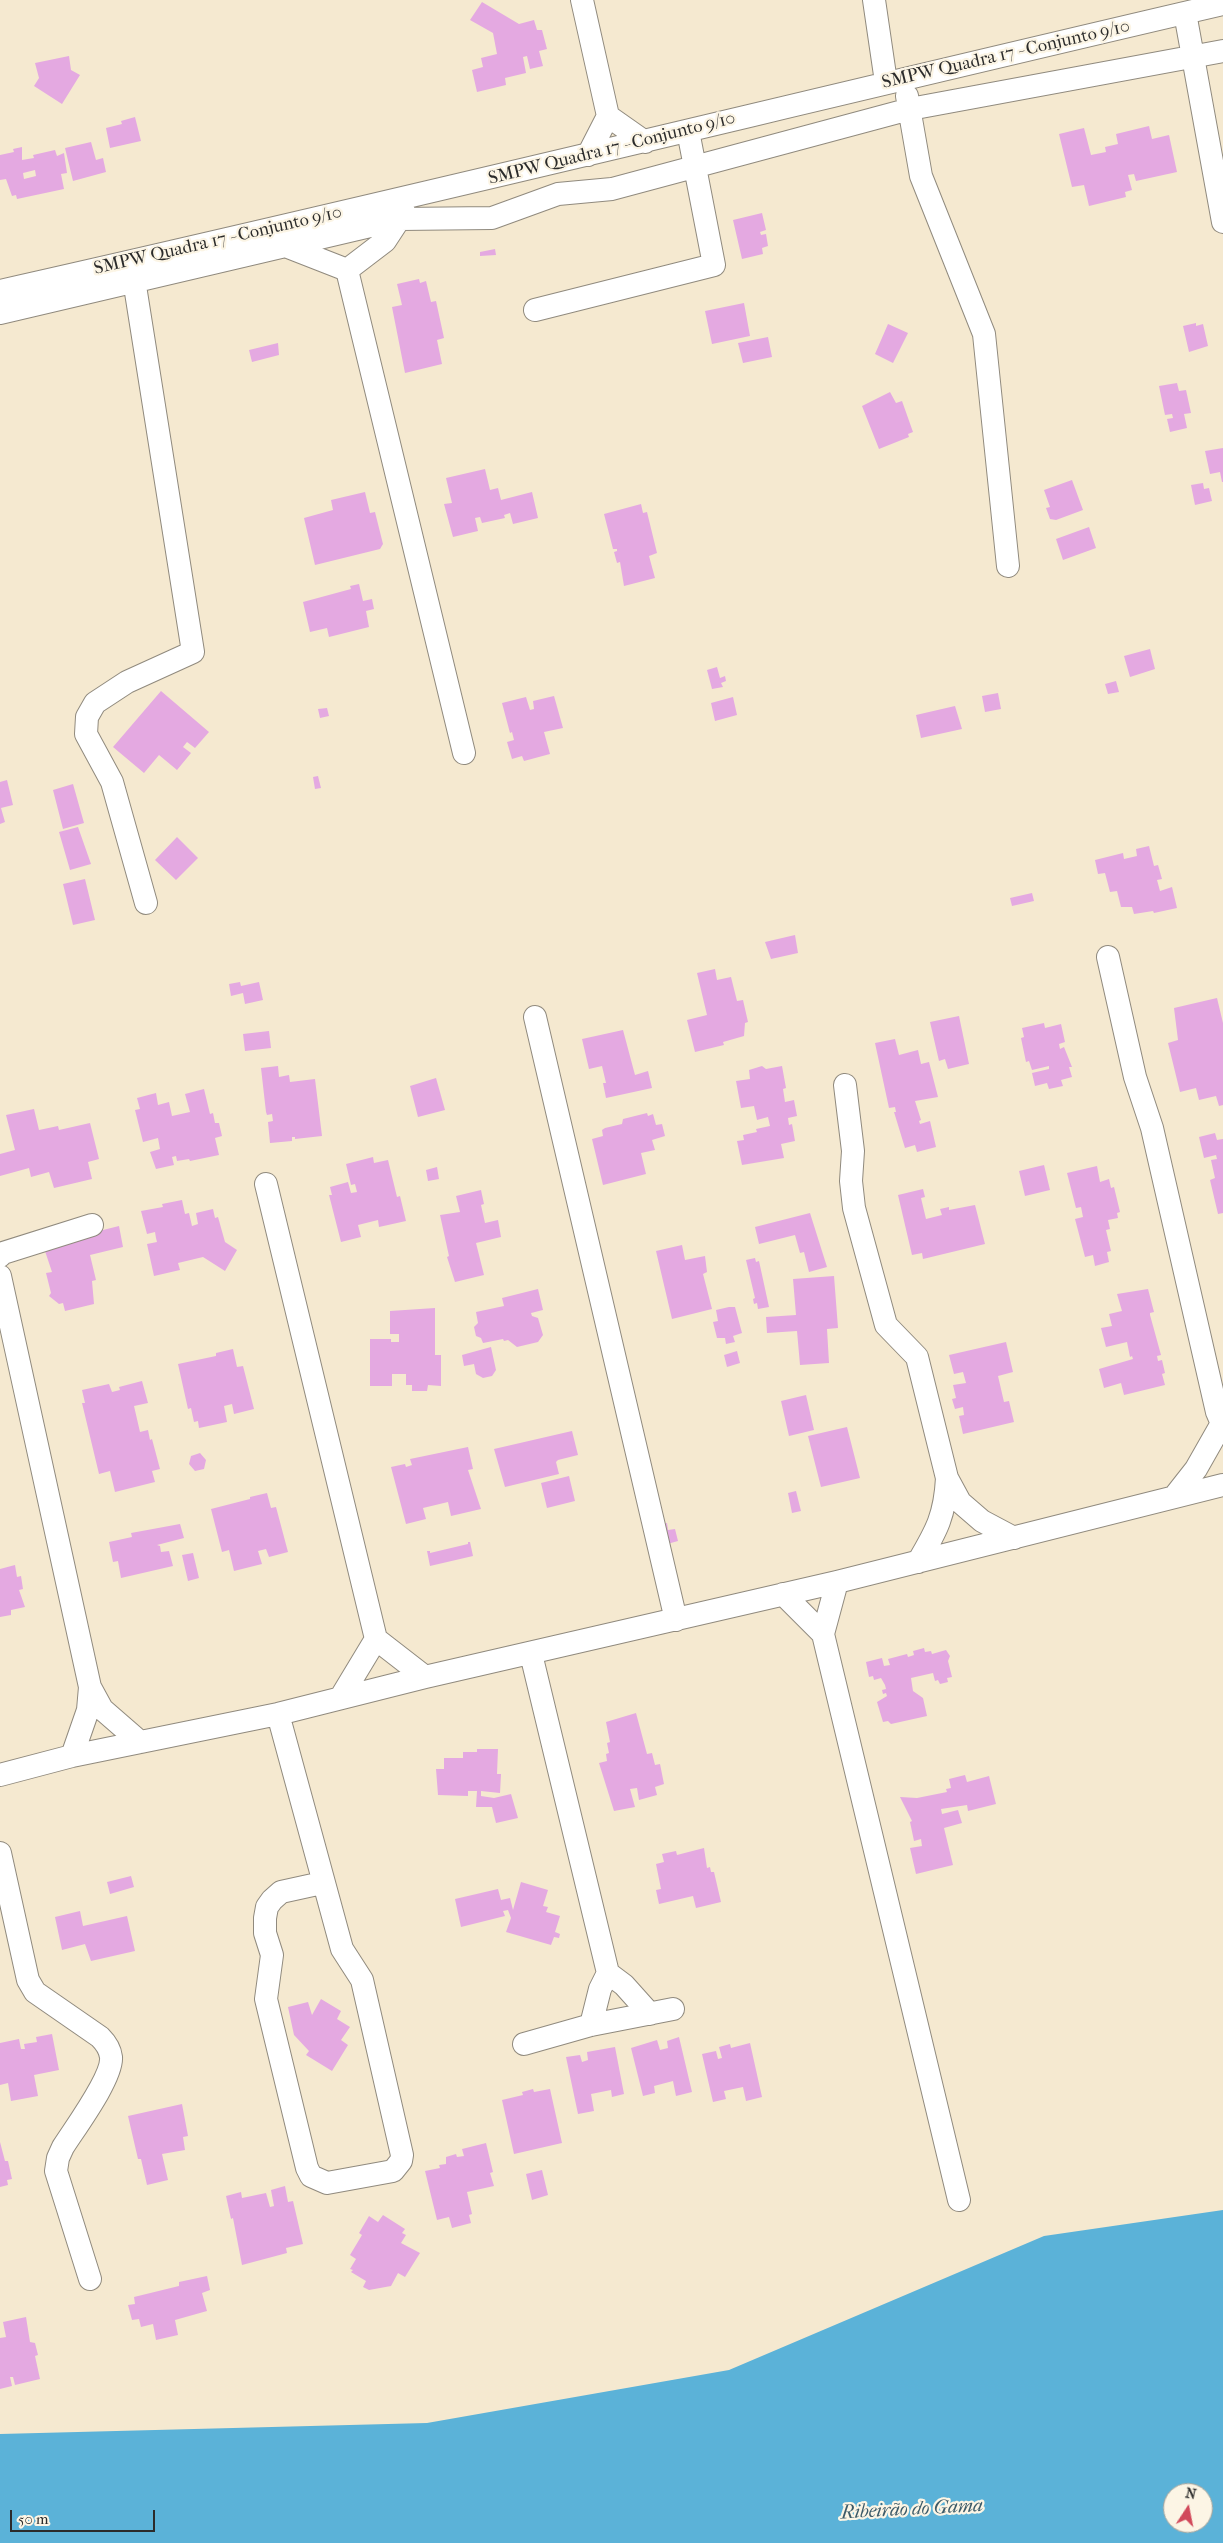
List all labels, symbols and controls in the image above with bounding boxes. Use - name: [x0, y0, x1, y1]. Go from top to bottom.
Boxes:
- street label: SMPW Quadra 17 - Conjunto 9/10: [880, 16, 1132, 94]
- street label: SMPW Quadra 17 - Conjunto 9/10: [486, 108, 738, 190]
- street label: SMPW Quadra 17 - Conjunto 9/10: [92, 202, 344, 280]
- north arrow: [1163, 2483, 1213, 2533]
- text: N: [1184, 2484, 1198, 2503]
- water label: Ribeirão do Gama: [840, 2495, 984, 2525]
- scale bar: [12, 2500, 158, 2532]
- text: 50 m: [18, 2510, 48, 2528]

